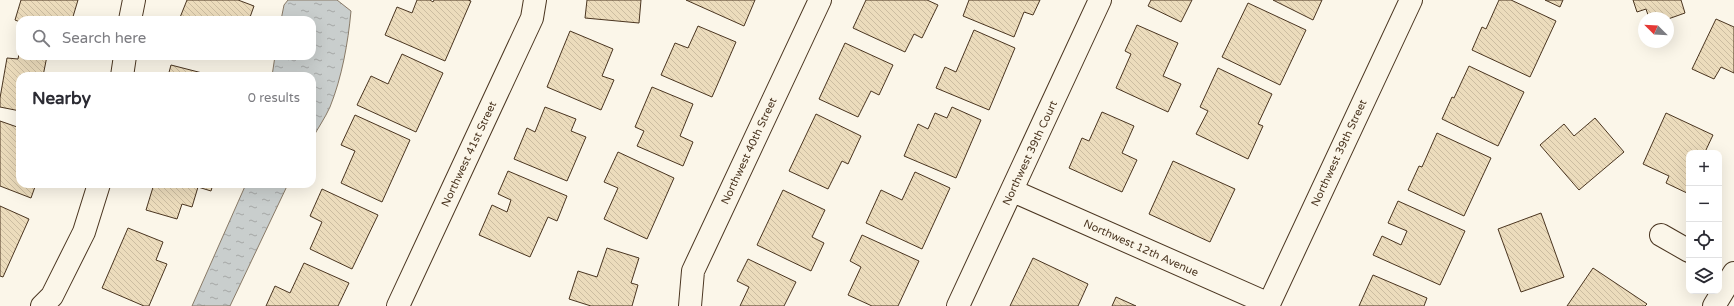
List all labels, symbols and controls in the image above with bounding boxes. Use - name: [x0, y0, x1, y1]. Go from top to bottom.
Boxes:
- north arrow: [1638, 12, 1674, 48]
- search box: [16, 16, 316, 60]
- icon: search: [30, 27, 52, 49]
- text: Search here: [62, 29, 146, 47]
- text: Nearby: [32, 88, 91, 109]
- text: 0 results: [248, 90, 300, 106]
- street label: Northwest 40th Street: [718, 95, 780, 207]
- street label: Northwest 39th Street: [1308, 97, 1370, 209]
- street label: Northwest 39th Court: [1000, 98, 1060, 208]
- street label: Northwest 41st Street: [439, 99, 499, 209]
- map controls: [1686, 150, 1722, 294]
- button: +: [1686, 150, 1722, 186]
- button: −: [1686, 186, 1722, 222]
- street label: Northwest 12th Avenue: [1081, 217, 1201, 279]
- button: locate: [1686, 222, 1722, 258]
- button: layers: [1686, 258, 1722, 294]

